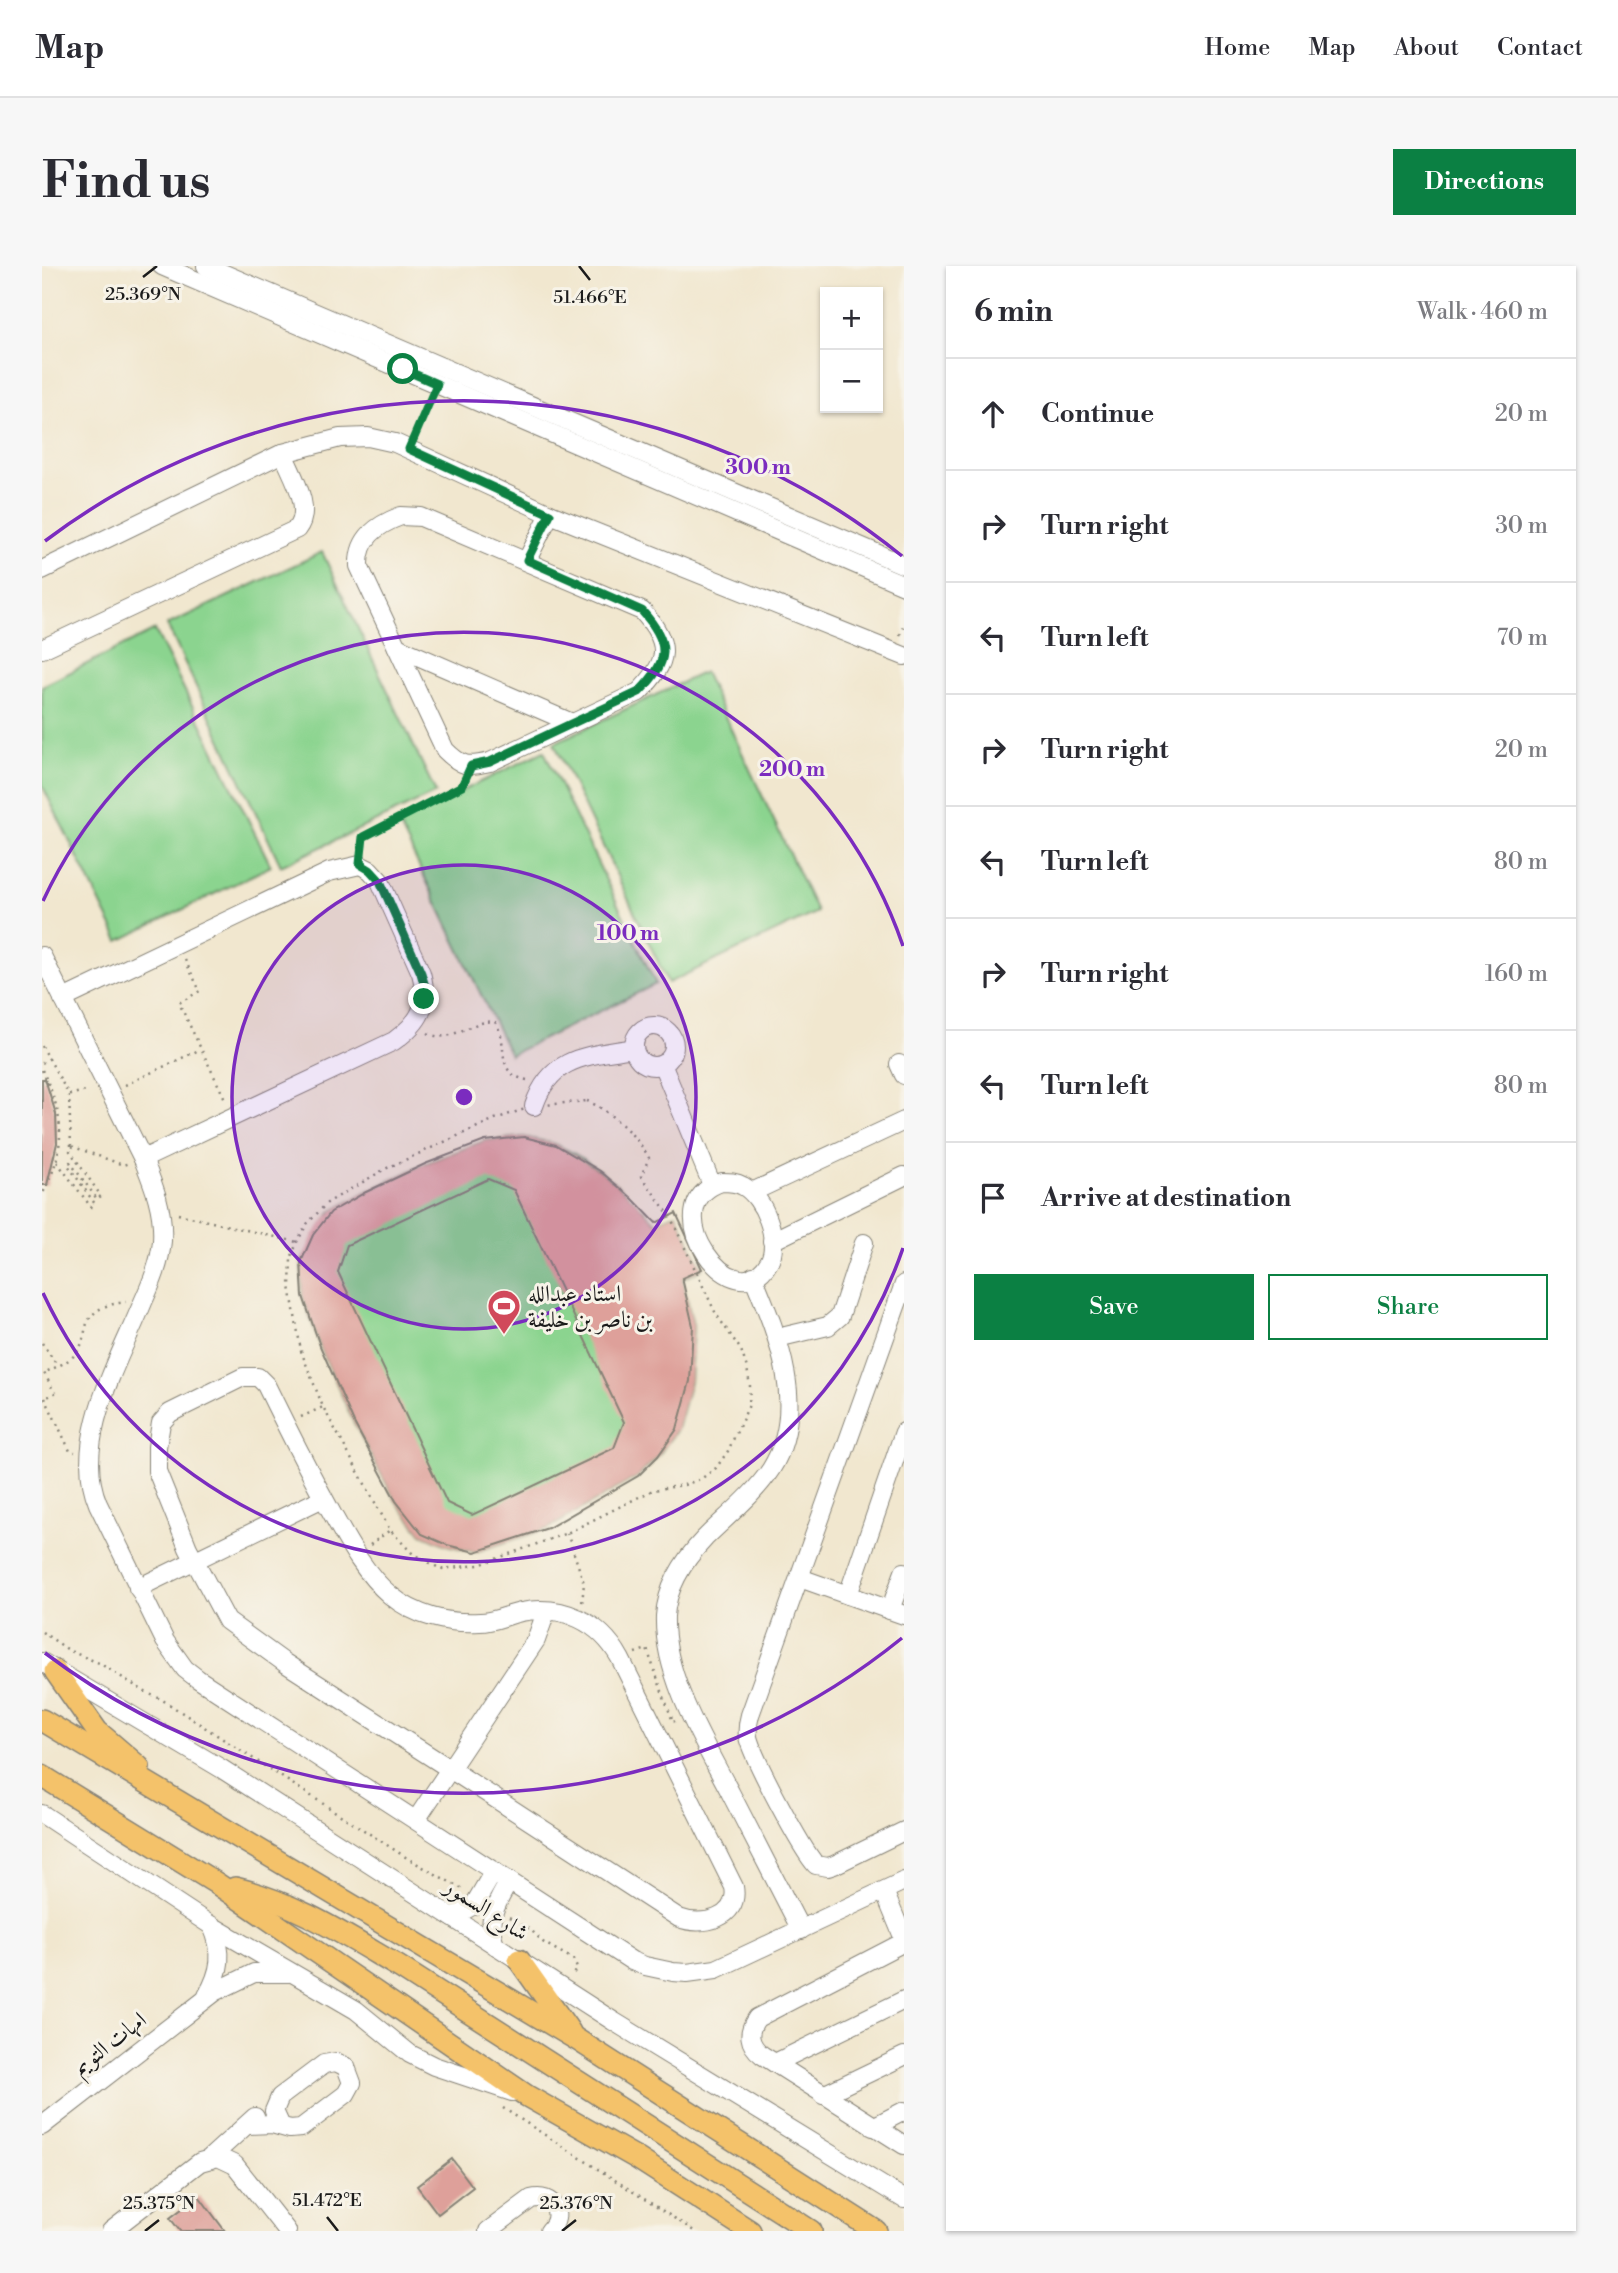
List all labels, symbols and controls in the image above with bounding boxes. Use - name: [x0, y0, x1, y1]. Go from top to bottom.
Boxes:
- text: Map: [35, 28, 104, 69]
- text: Home: [1205, 33, 1270, 63]
- text: Map: [1308, 33, 1356, 63]
- text: About: [1394, 33, 1459, 63]
- text: Contact: [1497, 33, 1583, 63]
- button: Directions: [1393, 149, 1576, 215]
- text: Find us: [42, 152, 211, 213]
- text: 25.369°N: [105, 283, 182, 306]
- text: 51.466°E: [553, 286, 627, 309]
- map controls: [820, 287, 883, 413]
- button: +: [820, 287, 883, 350]
- text: 6 min: [974, 293, 1053, 331]
- text: Walk · 460 m: [1417, 298, 1548, 326]
- button: −: [820, 350, 883, 413]
- route start: [387, 353, 418, 384]
- icon: ahead: [974, 395, 1012, 433]
- text: Continue: [1041, 398, 1154, 430]
- text: 20 m: [1495, 400, 1548, 428]
- text: 300 m: [725, 455, 791, 481]
- icon: right: [974, 507, 1012, 545]
- text: Turn right: [1041, 510, 1169, 542]
- text: 30 m: [1495, 512, 1548, 540]
- icon: left: [974, 619, 1012, 657]
- text: Turn left: [1041, 622, 1149, 654]
- text: 70 m: [1497, 624, 1548, 652]
- icon: right: [974, 731, 1012, 769]
- text: Turn right: [1041, 734, 1169, 766]
- text: 20 m: [1495, 736, 1548, 764]
- text: 200 m: [759, 757, 825, 783]
- icon: left: [974, 843, 1012, 881]
- text: Turn left: [1041, 846, 1149, 878]
- text: 80 m: [1494, 848, 1548, 876]
- text: 100 m: [597, 921, 659, 947]
- icon: right: [974, 955, 1012, 993]
- text: Turn right: [1041, 958, 1169, 990]
- text: 160 m: [1485, 960, 1548, 988]
- route end: [408, 983, 439, 1014]
- icon: left: [974, 1067, 1012, 1105]
- text: Turn left: [1041, 1070, 1149, 1102]
- text: 80 m: [1494, 1072, 1548, 1100]
- centre of rings: [452, 1085, 476, 1109]
- icon: arrive: [974, 1179, 1012, 1217]
- text: Arrive at destination: [1041, 1182, 1291, 1214]
- button: Save: [974, 1274, 1254, 1340]
- button: Share: [1268, 1274, 1548, 1340]
- place label: استاد عبدالله بن ناصر بن خليفة: [528, 1280, 653, 1335]
- sports icon: استاد عبدالله بن ناصر بن خليفة: [485, 1287, 523, 1336]
- street label: شارع السمور: [435, 1871, 534, 1952]
- street label: امهات التويم: [67, 2006, 155, 2085]
- text: 51.472°E: [292, 2189, 362, 2212]
- text: 25.375°N: [123, 2192, 196, 2215]
- text: 25.376°N: [539, 2192, 613, 2215]

